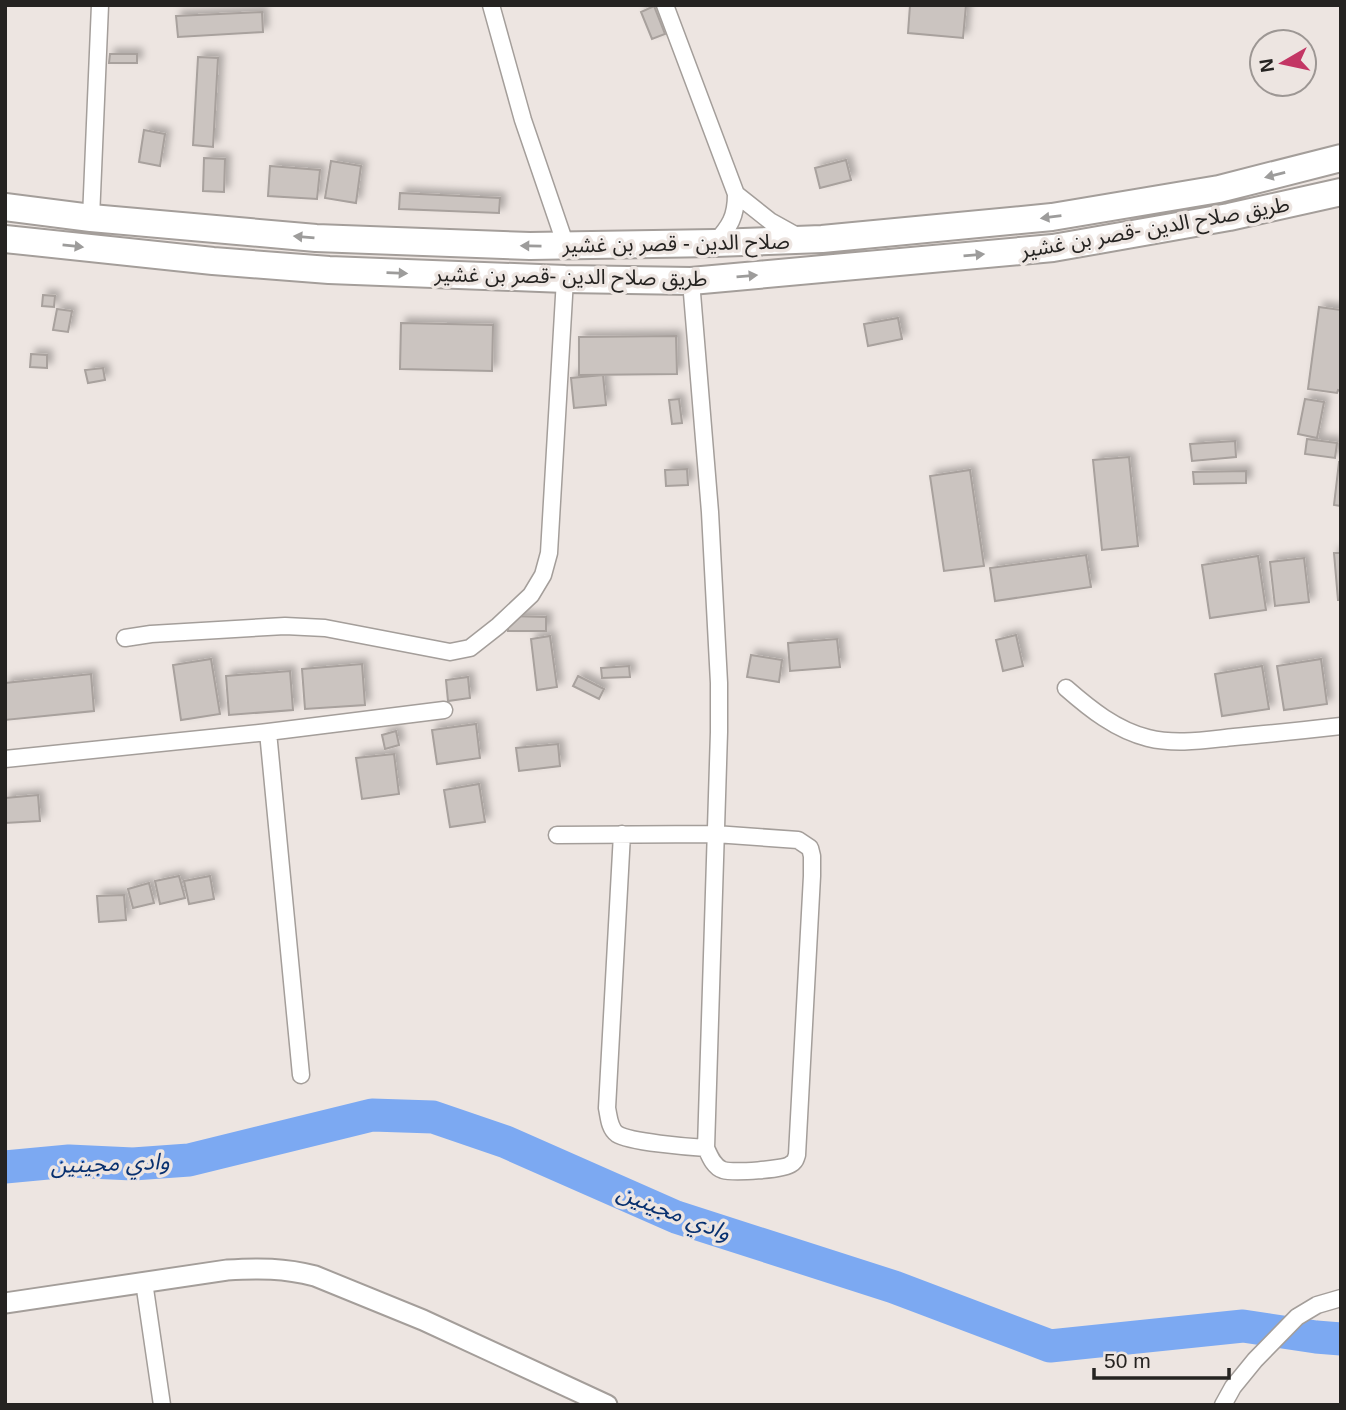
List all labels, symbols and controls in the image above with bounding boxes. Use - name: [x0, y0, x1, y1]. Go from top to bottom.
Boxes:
- north arrow: [1248, 28, 1318, 98]
- text: N: [1255, 57, 1278, 74]
- one-way arrow: [1264, 170, 1286, 181]
- street label: طريق صلاح الدين -قصر بن غشير: [1018, 192, 1292, 266]
- one-way arrow: [1040, 211, 1062, 222]
- street label: صلاح الدين - قصر بن غشير: [561, 230, 790, 261]
- one-way arrow: [292, 231, 314, 242]
- one-way arrow: [520, 240, 542, 252]
- one-way arrow: [62, 241, 84, 252]
- one-way arrow: [963, 249, 985, 260]
- street label: طريق صلاح الدين -قصر بن غشير: [433, 262, 708, 294]
- one-way arrow: [387, 267, 409, 278]
- one-way arrow: [736, 270, 758, 281]
- water label: وادي مجينين: [50, 1148, 170, 1183]
- water label: وادي مجينين: [612, 1179, 734, 1250]
- scale bar: [1094, 1336, 1229, 1380]
- text: 50 m: [1104, 1349, 1151, 1372]

